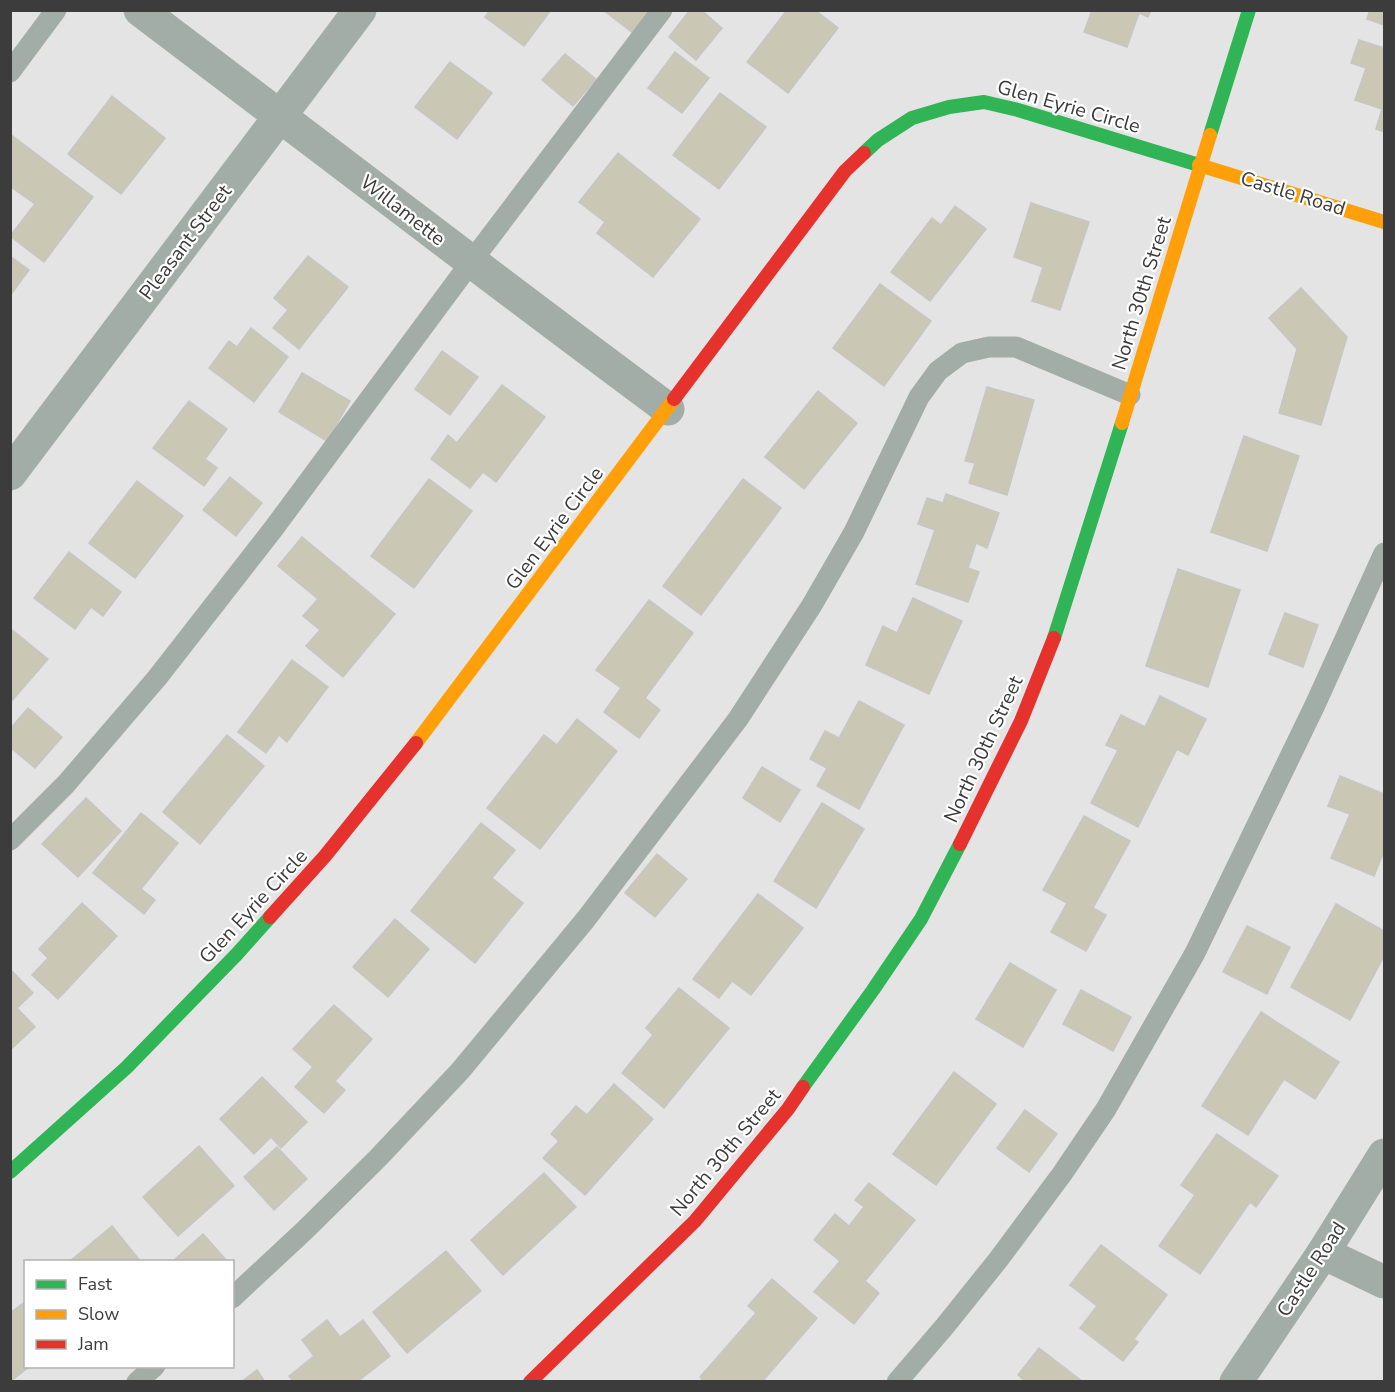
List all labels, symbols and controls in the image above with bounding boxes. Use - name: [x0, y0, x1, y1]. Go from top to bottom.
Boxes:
- street label: Glen Eyrie Circle: [994, 73, 1144, 140]
- street label: Castle Road: [1237, 165, 1349, 222]
- street label: Willamette: [355, 169, 451, 252]
- street label: Pleasant Street: [133, 178, 238, 306]
- street label: North 30th Street: [1105, 212, 1178, 373]
- street label: Glen Eyrie Circle: [499, 461, 610, 595]
- street label: North 30th Street: [938, 670, 1030, 827]
- street label: Glen Eyrie Circle: [193, 843, 314, 970]
- street label: North 30th Street: [664, 1082, 788, 1222]
- street label: Castle Road: [1271, 1216, 1352, 1322]
- legend: [24, 1260, 234, 1368]
- text: Fast: [78, 1272, 113, 1296]
- text: Slow: [78, 1302, 119, 1326]
- text: Jam: [77, 1332, 109, 1356]

